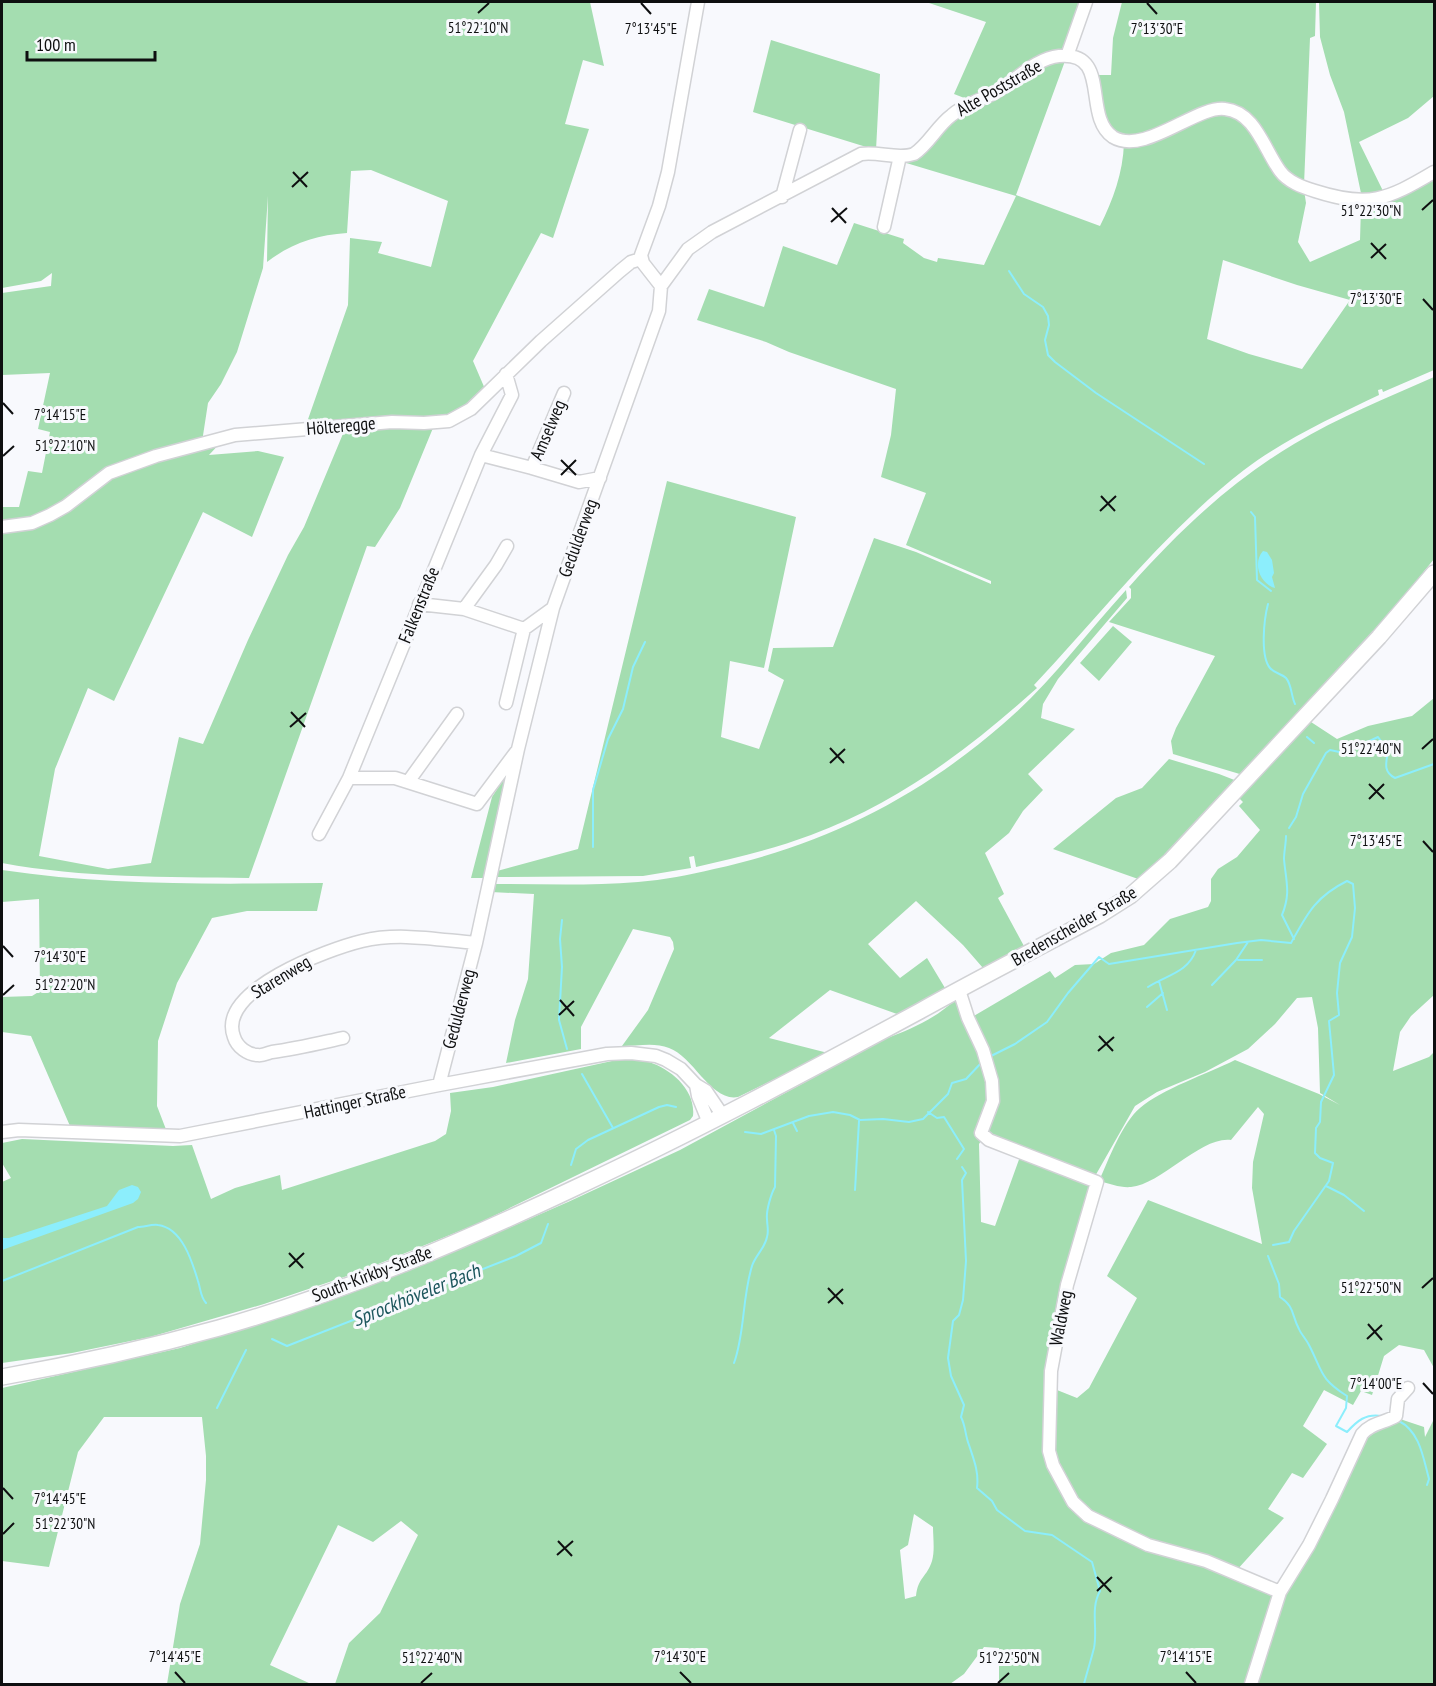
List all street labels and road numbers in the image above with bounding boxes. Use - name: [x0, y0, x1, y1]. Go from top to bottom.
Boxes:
- street label: Alte Poststraße: [952, 54, 1045, 121]
- street label: Amselweg: [525, 396, 571, 464]
- street label: Hölteregge: [306, 411, 376, 440]
- street label: Gedulderweg: [553, 495, 602, 580]
- street label: Falkenstraße: [393, 563, 444, 646]
- street label: Bredenscheider Straße: [1007, 880, 1140, 971]
- street label: Starenweg: [247, 950, 315, 1003]
- street label: Gedulderweg: [437, 966, 480, 1051]
- street label: Hattinger Straße: [302, 1079, 408, 1124]
- street label: South-Kirkby-Straße: [309, 1240, 435, 1307]
- street label: Waldweg: [1044, 1288, 1077, 1348]

